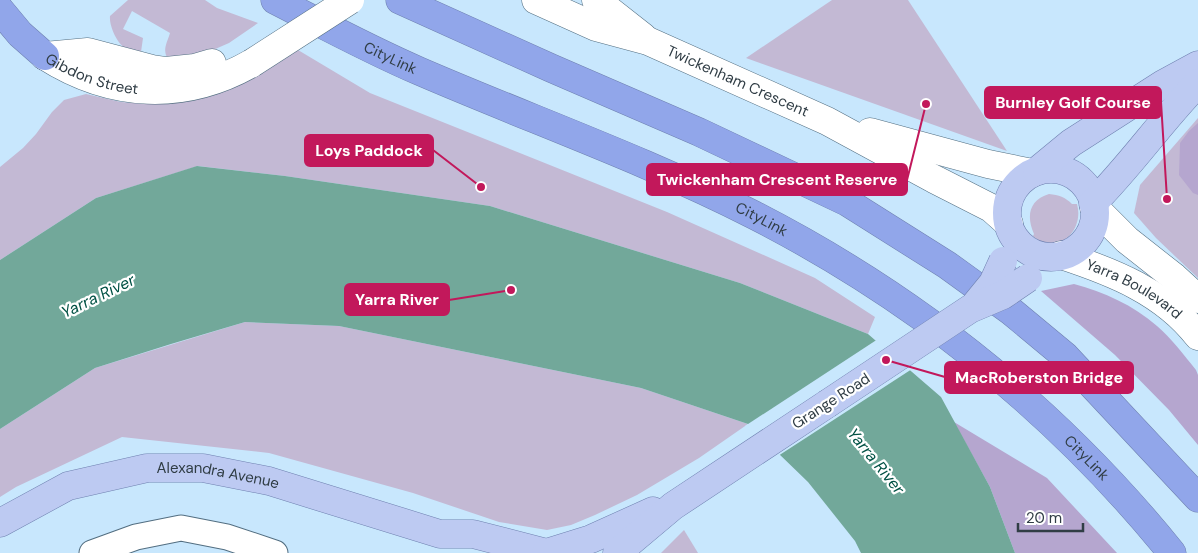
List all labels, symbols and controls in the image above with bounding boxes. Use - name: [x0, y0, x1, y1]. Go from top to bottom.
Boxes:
- street label: CityLink: [360, 37, 420, 79]
- street label: Twickenham Crescent: [664, 41, 812, 122]
- street label: Gibdon Street: [42, 49, 139, 99]
- callout: Burnley Golf Course: [985, 87, 1161, 118]
- text: Burnley Golf Course: [995, 92, 1151, 113]
- callout: Loys Paddock: [305, 135, 433, 166]
- text: Loys Paddock: [315, 140, 424, 161]
- callout: Twickenham Crescent Reserve: [647, 164, 907, 195]
- text: Twickenham Crescent Reserve: [657, 169, 897, 190]
- street label: CityLink: [732, 197, 792, 241]
- street label: Yarra Boulevard: [1083, 254, 1187, 324]
- water label: Yarra River: [58, 269, 139, 323]
- callout: Yarra River: [345, 284, 449, 315]
- text: Yarra River: [355, 289, 439, 310]
- callout: MacRoberston Bridge: [945, 362, 1133, 393]
- text: MacRoberston Bridge: [955, 367, 1123, 388]
- street label: Grange Road: [788, 368, 874, 434]
- water label: Yarra River: [843, 424, 910, 499]
- street label: CityLink: [1060, 431, 1114, 485]
- street label: Alexandra Avenue: [157, 458, 282, 494]
- scale bar: [1018, 500, 1083, 532]
- text: 20 m: [1026, 508, 1062, 528]

